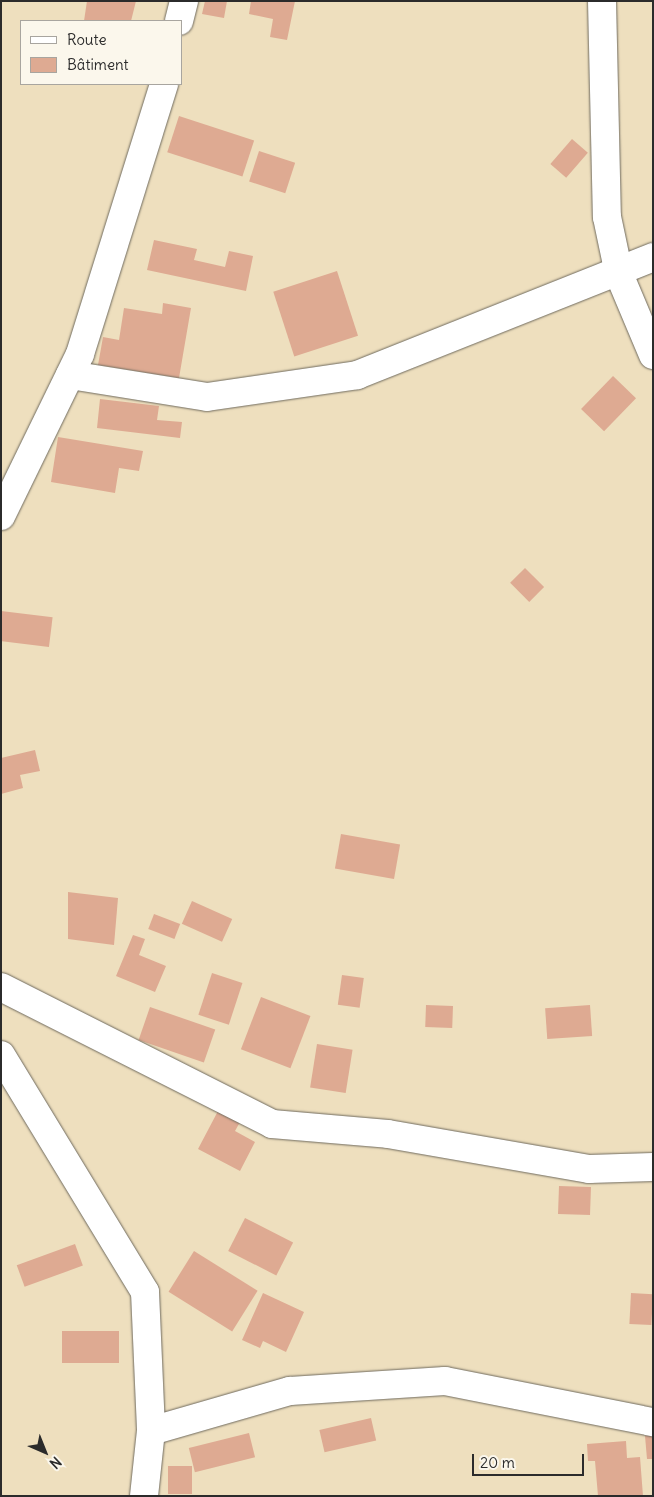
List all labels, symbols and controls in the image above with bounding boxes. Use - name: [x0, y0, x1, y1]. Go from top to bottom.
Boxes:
- legend: [20, 20, 182, 85]
- text: Route: [67, 30, 107, 49]
- text: Bâtiment: [67, 55, 129, 74]
- north arrow: [20, 1427, 70, 1477]
- scale bar: [474, 1444, 586, 1476]
- text: N: [46, 1453, 65, 1473]
- text: 20 m: [480, 1453, 515, 1472]

